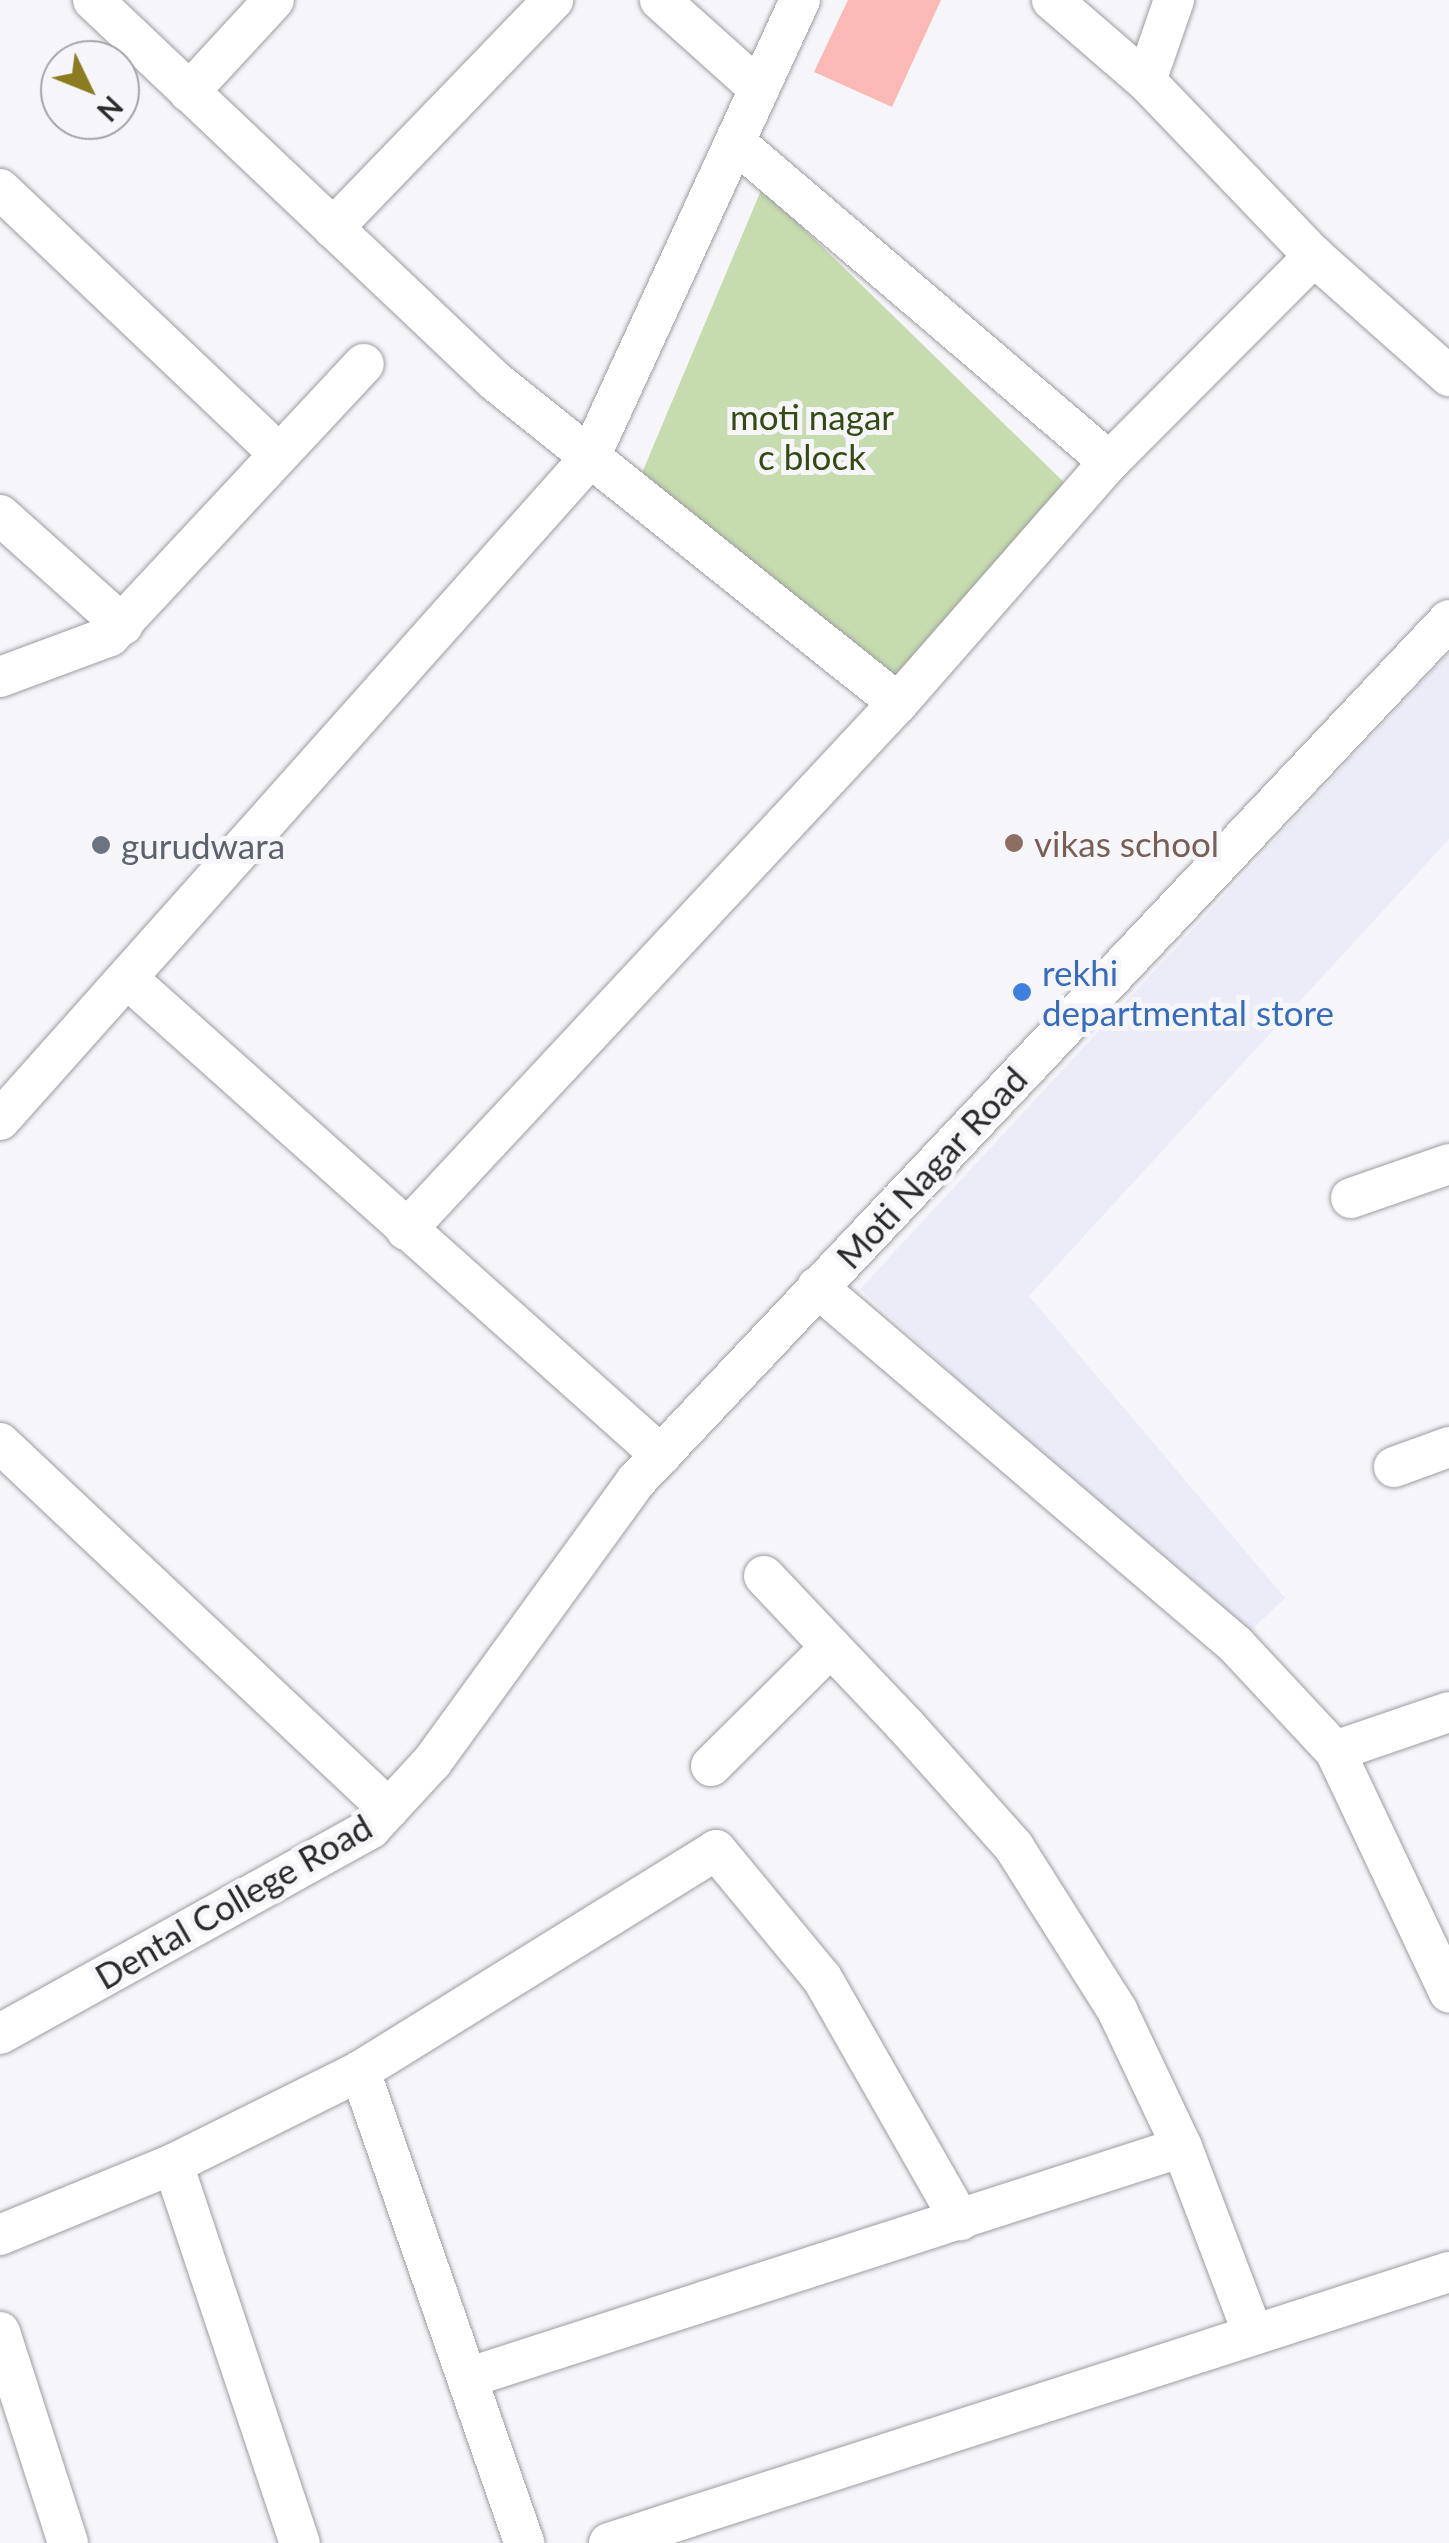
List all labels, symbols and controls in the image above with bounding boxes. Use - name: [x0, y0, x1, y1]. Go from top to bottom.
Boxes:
- north arrow: [40, 40, 140, 140]
- text: N: [91, 90, 130, 129]
- park label: moti nagar c block: [730, 395, 894, 477]
- place label: vikas school: [1034, 822, 1219, 864]
- place label: gurudwara: [121, 824, 285, 866]
- marker: vikas school: [1003, 832, 1025, 854]
- marker: gurudwara: [90, 834, 112, 856]
- place label: rekhi departmental store: [1042, 951, 1334, 1033]
- marker: rekhi departmental store: [1011, 981, 1033, 1003]
- street label: Moti Nagar Road: [827, 1057, 1035, 1277]
- street label: Dental College Road: [87, 1805, 379, 1997]

